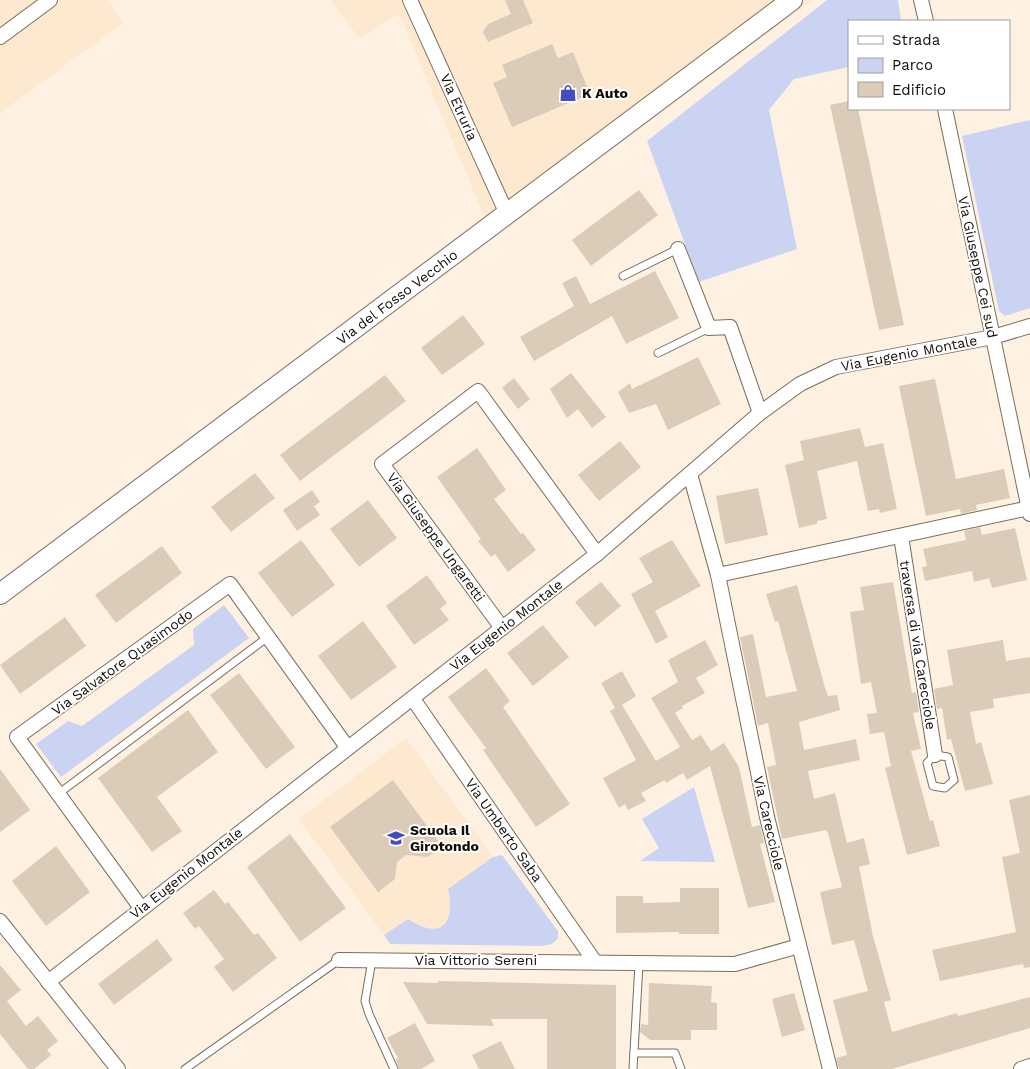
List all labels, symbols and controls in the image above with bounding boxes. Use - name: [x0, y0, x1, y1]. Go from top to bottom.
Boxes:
- legend: [848, 20, 1010, 110]
- text: Strada: [892, 31, 941, 49]
- text: Parco: [892, 56, 933, 74]
- street label: Via Etruria: [437, 71, 481, 143]
- text: Edificio: [892, 81, 946, 99]
- shop icon: K Auto: [558, 83, 578, 103]
- place label: K Auto: [582, 85, 628, 101]
- street label: Via Giuseppe Cei sud: [955, 195, 1001, 339]
- street label: Via del Fosso Vecchio: [333, 246, 461, 348]
- street label: Via Eugenio Montale: [839, 332, 979, 374]
- street label: Via Giuseppe Ungaretti: [384, 469, 488, 605]
- street label: traversa di via Carecciole: [897, 559, 939, 731]
- street label: Via Eugenio Montale: [446, 576, 566, 674]
- street label: Via Salvatore Quasimodo: [48, 605, 196, 719]
- street label: Via Carecciole: [750, 774, 788, 872]
- street label: Via Umberto Saba: [462, 775, 546, 885]
- place label: Scuola Il Girotondo: [410, 822, 479, 854]
- street label: Via Eugenio Montale: [126, 824, 246, 922]
- school or university icon: Scuola Il Girotondo: [386, 828, 406, 848]
- street label: Via Vittorio Sereni: [415, 952, 537, 968]

